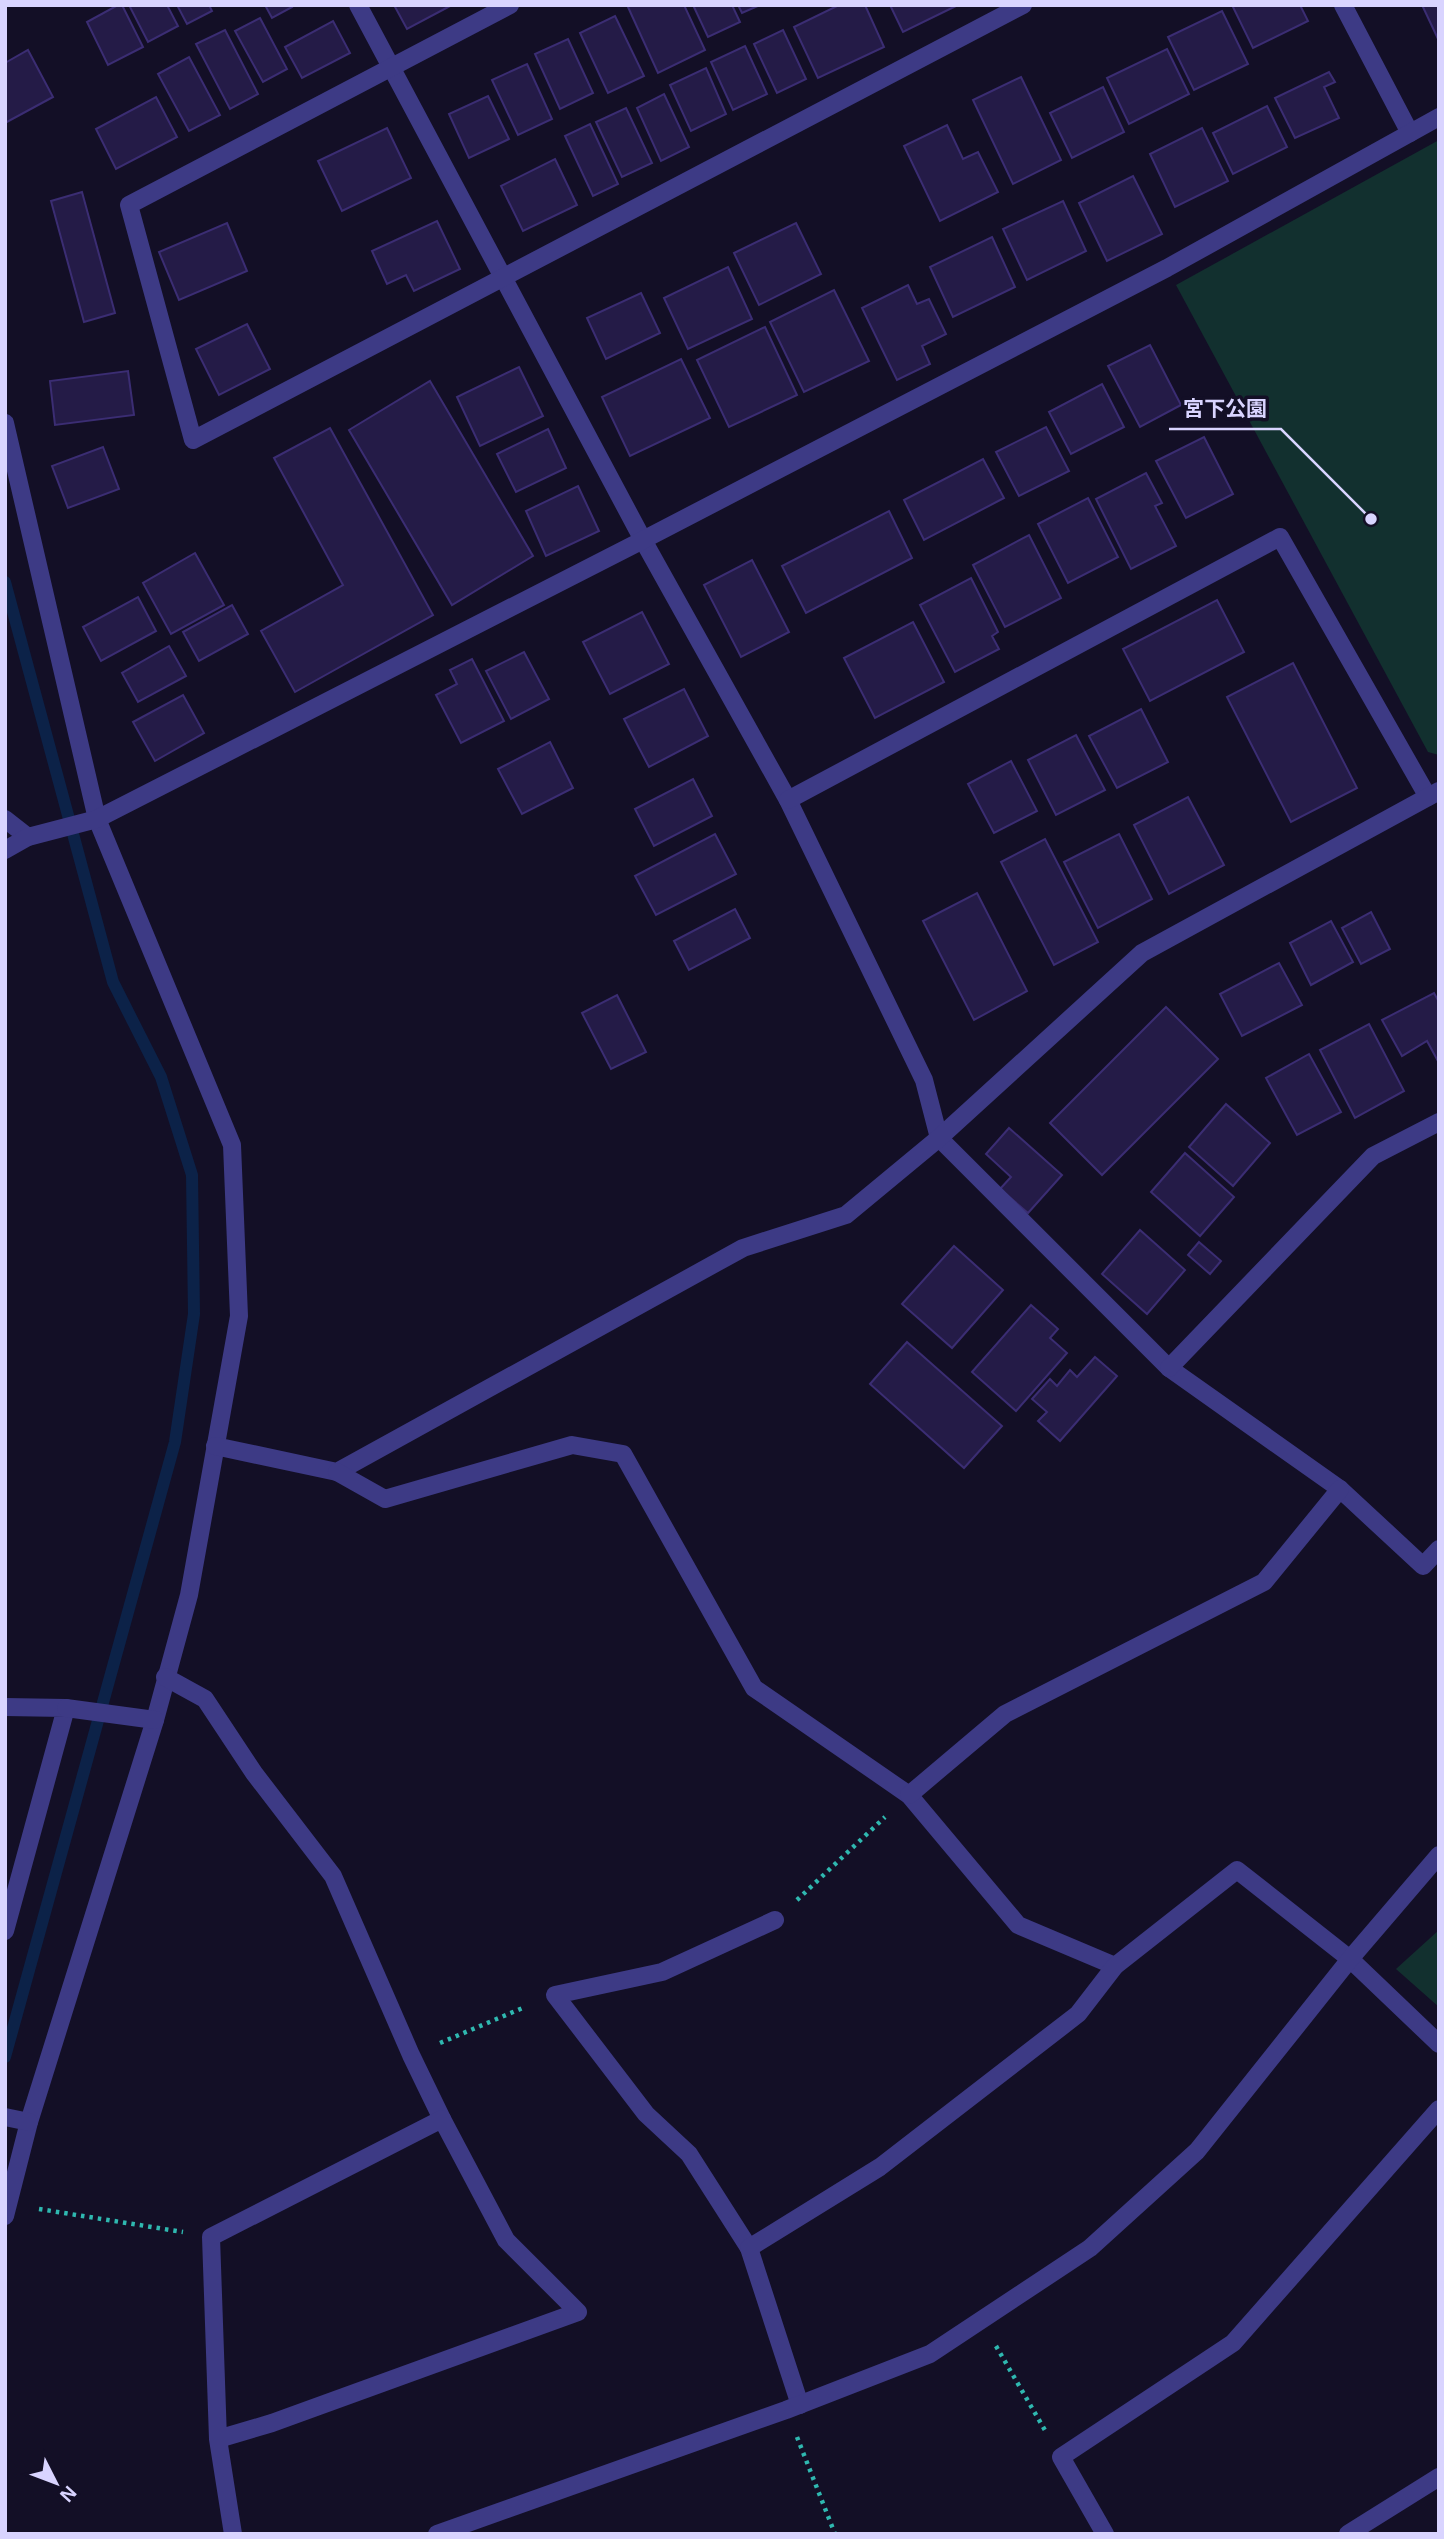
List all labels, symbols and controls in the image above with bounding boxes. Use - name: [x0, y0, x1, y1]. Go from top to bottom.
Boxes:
- callout: 宮下公園: [1169, 387, 1281, 429]
- text: 宮下公園: [1183, 397, 1267, 420]
- north arrow: [21, 2448, 91, 2518]
- text: N: [56, 2482, 81, 2506]

